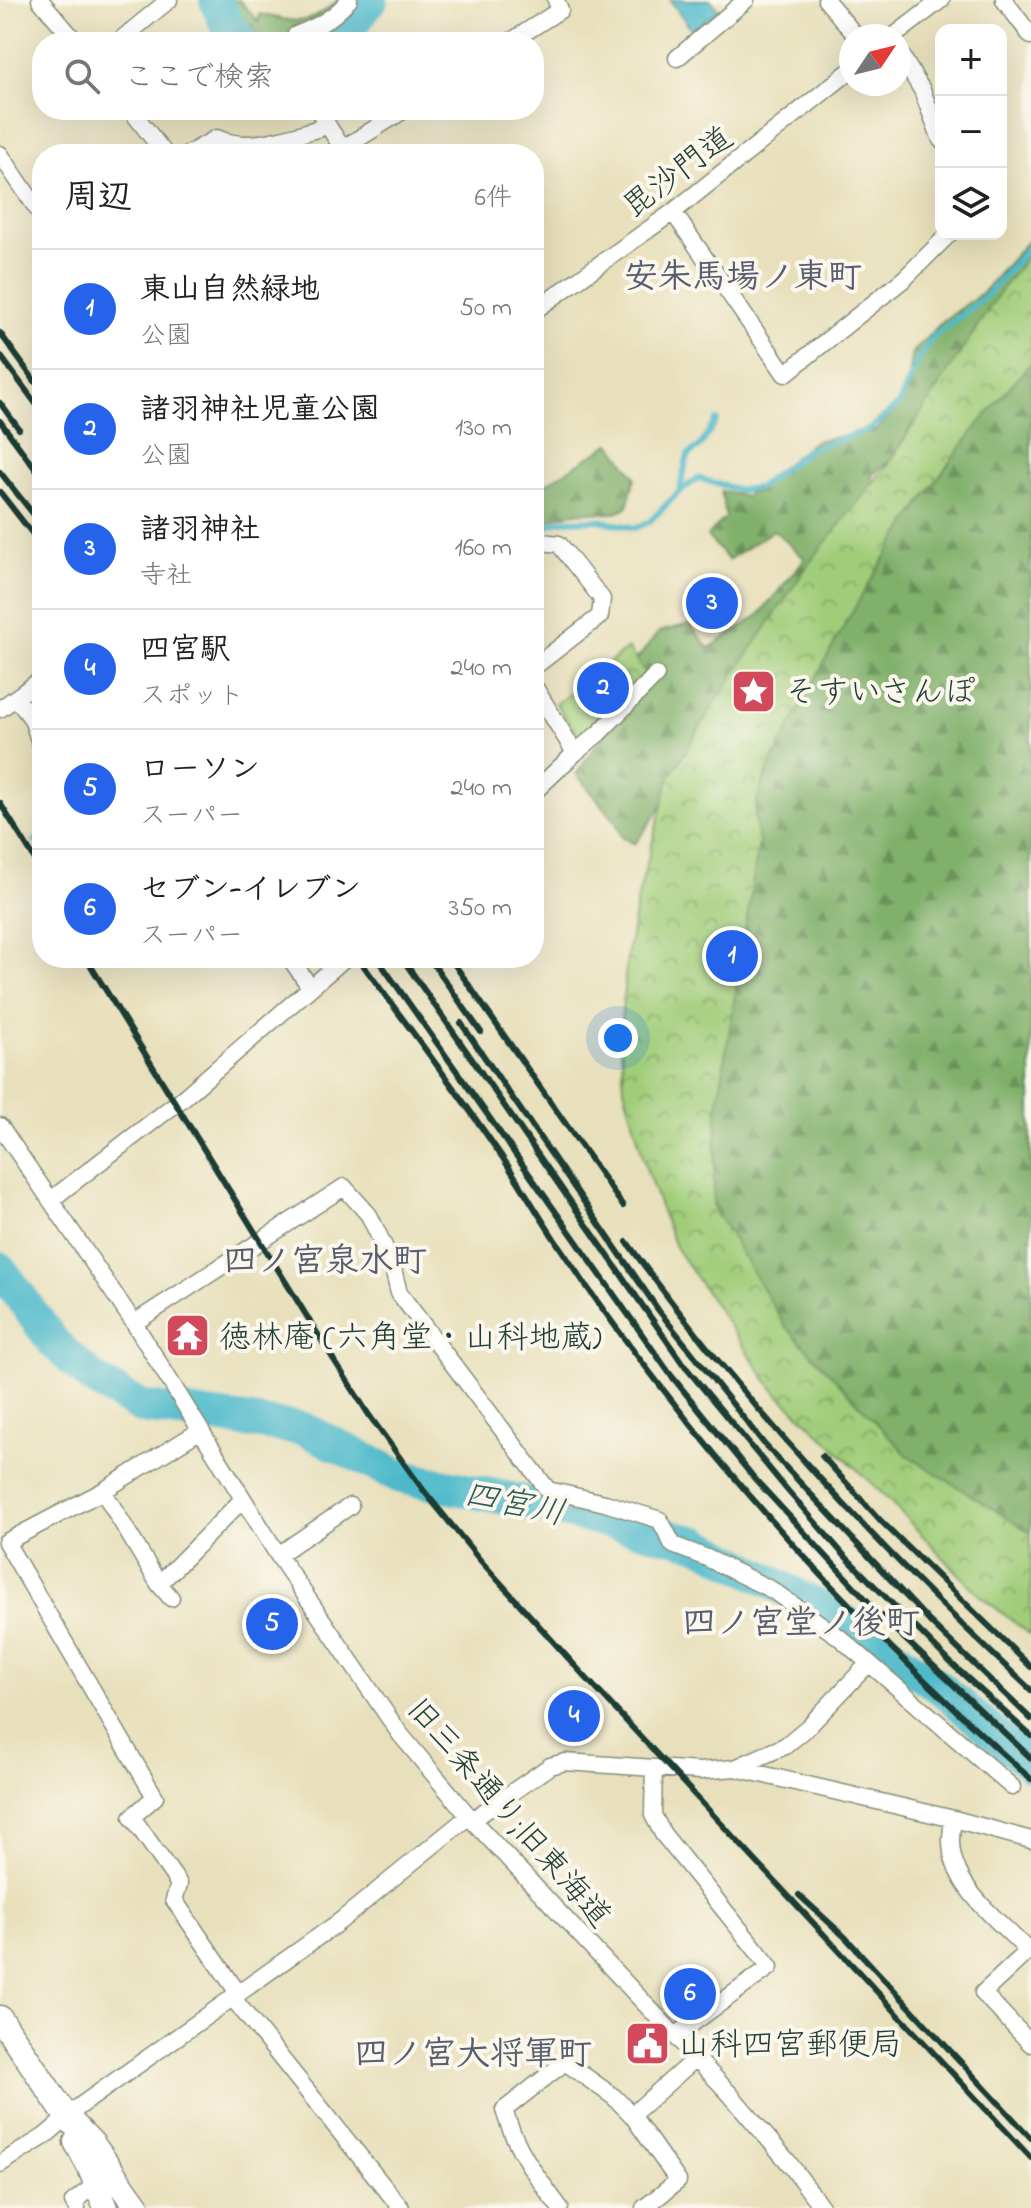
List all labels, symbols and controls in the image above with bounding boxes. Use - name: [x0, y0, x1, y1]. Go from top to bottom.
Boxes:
- north arrow: [839, 24, 911, 96]
- map controls: [935, 24, 1007, 240]
- button: +: [935, 24, 1007, 96]
- search box: [32, 32, 544, 120]
- icon: search: [60, 54, 104, 98]
- text: ここで検索: [124, 57, 274, 101]
- button: −: [935, 96, 1007, 168]
- street label: 毘沙門道: [614, 117, 744, 231]
- button: layers: [935, 168, 1007, 240]
- text: 周辺: [64, 174, 132, 224]
- text: 6件: [475, 180, 512, 218]
- district label: 安朱馬場ノ東町: [624, 254, 862, 304]
- text: 東山自然緑地: [140, 269, 320, 313]
- text: 1: [86, 290, 94, 328]
- text: 50 m: [459, 290, 512, 328]
- text: 公園: [140, 318, 192, 356]
- text: 諸羽神社児童公園: [140, 389, 380, 433]
- text: 2: [84, 410, 96, 448]
- text: 130 m: [455, 410, 512, 448]
- text: 公園: [140, 438, 192, 476]
- text: 諸羽神社: [140, 509, 260, 553]
- text: 3: [85, 530, 95, 568]
- text: 160 m: [454, 530, 512, 568]
- text: 寺社: [140, 558, 192, 596]
- pin: 3: [686, 573, 738, 633]
- text: 四宮駅: [140, 629, 230, 673]
- text: 4: [85, 650, 95, 688]
- text: 240 m: [450, 650, 512, 688]
- pin: 2: [577, 658, 629, 718]
- place icon: そすいさんぽ: [730, 667, 778, 715]
- place label: そすいさんぽ: [785, 671, 976, 718]
- text: スポット: [140, 678, 244, 716]
- text: ローソン: [140, 749, 260, 793]
- text: 5: [83, 770, 97, 808]
- text: 240 m: [450, 770, 512, 808]
- text: スーパー: [140, 798, 243, 836]
- text: セブン-イレブン: [140, 869, 361, 913]
- text: 6: [84, 890, 96, 928]
- text: 350 m: [448, 890, 512, 928]
- text: スーパー: [140, 918, 243, 956]
- pin: 1: [706, 926, 758, 986]
- your location: [598, 1018, 638, 1058]
- district label: 四ノ宮泉水町: [223, 1238, 427, 1288]
- temple icon: 徳林庵 (六角堂・山科地蔵): [164, 1312, 212, 1360]
- place label: 徳林庵 (六角堂・山科地蔵): [219, 1316, 602, 1363]
- water label: 四宮川: [459, 1471, 569, 1541]
- pin: 5: [246, 1594, 298, 1654]
- district label: 四ノ宮堂ノ後町: [682, 1600, 920, 1650]
- pin: 4: [548, 1686, 600, 1746]
- street label: 旧三条通り;旧東海道: [394, 1689, 621, 1940]
- pin: 6: [664, 1964, 716, 2024]
- public building icon: 山科四宮郵便局: [623, 2019, 671, 2067]
- place label: 山科四宮郵便局: [678, 2023, 902, 2070]
- district label: 四ノ宮大将軍町: [354, 2031, 592, 2081]

